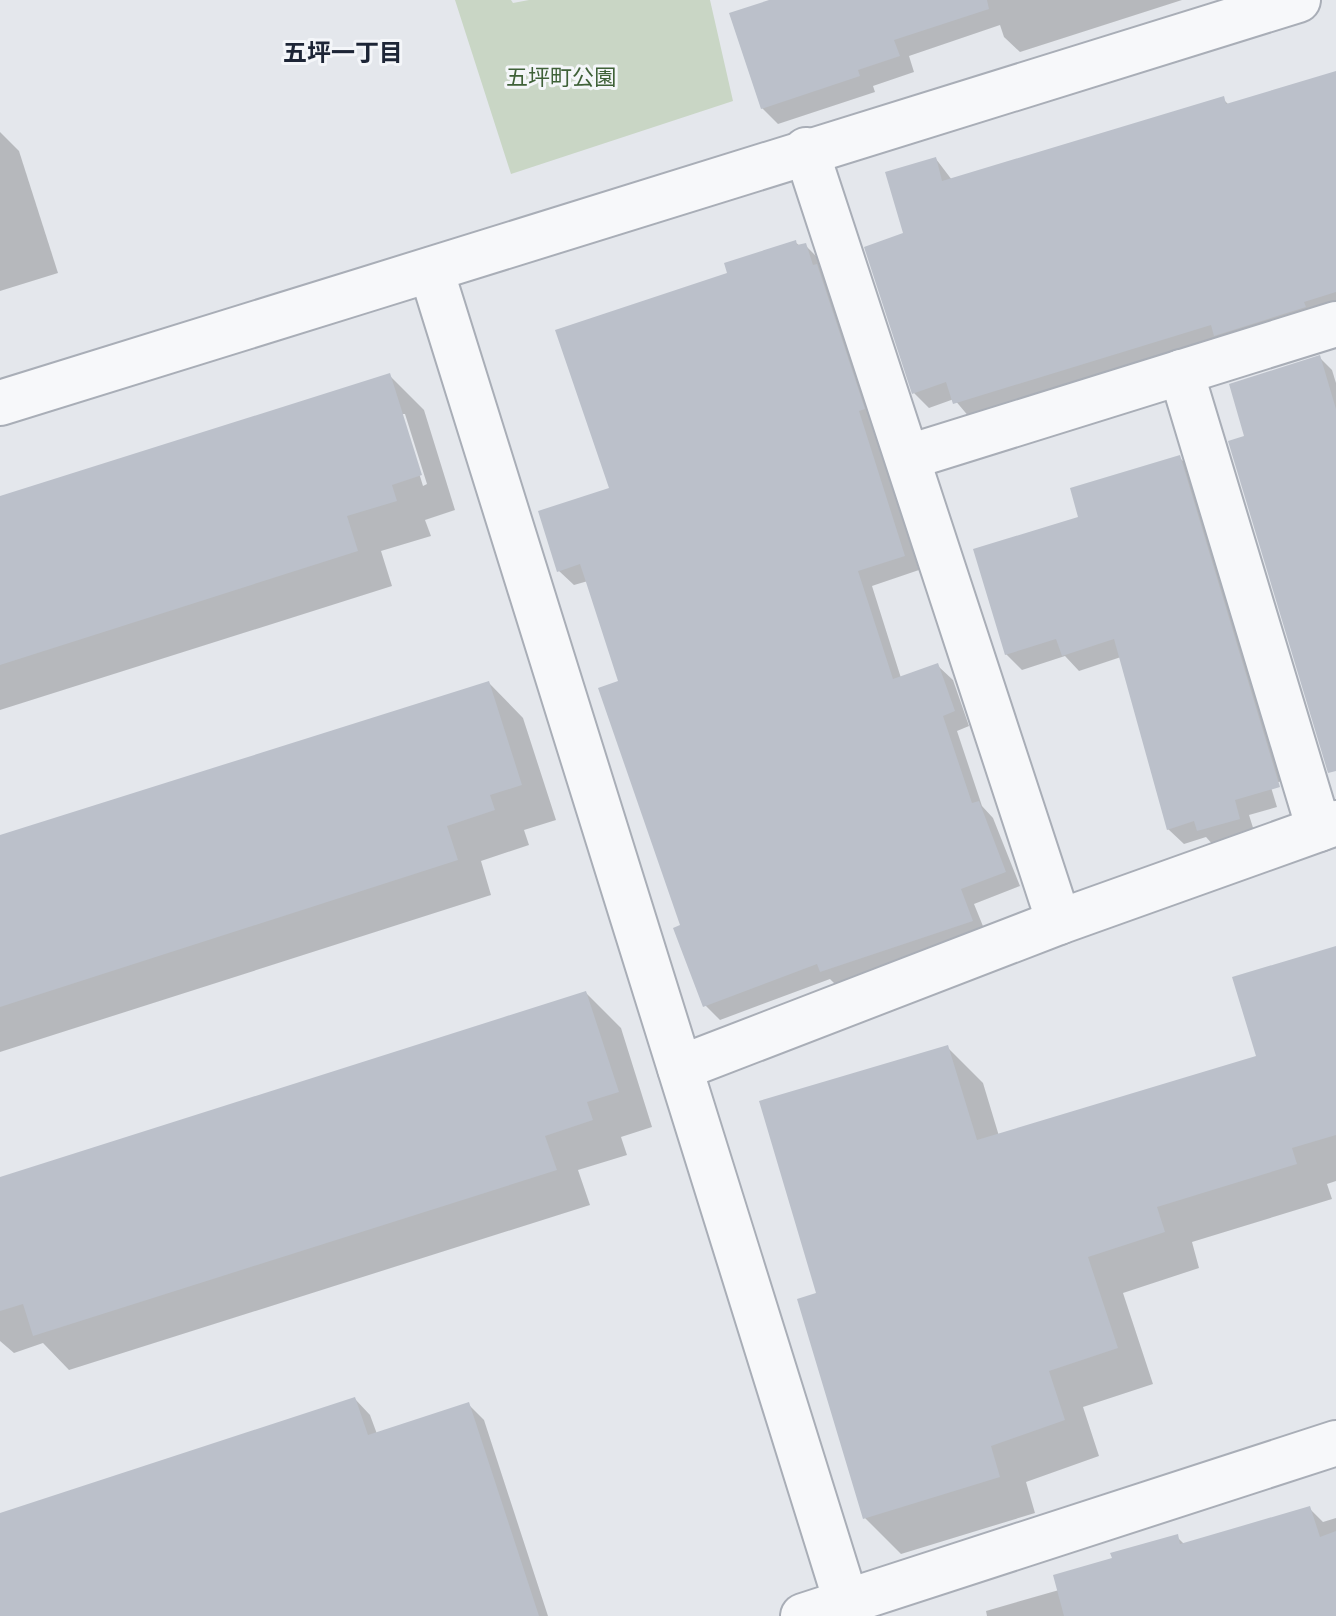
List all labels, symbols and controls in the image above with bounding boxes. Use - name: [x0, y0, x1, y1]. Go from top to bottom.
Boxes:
- district label: 五坪一丁目: [283, 37, 403, 69]
- park label: 五坪町公園: [506, 63, 616, 93]

